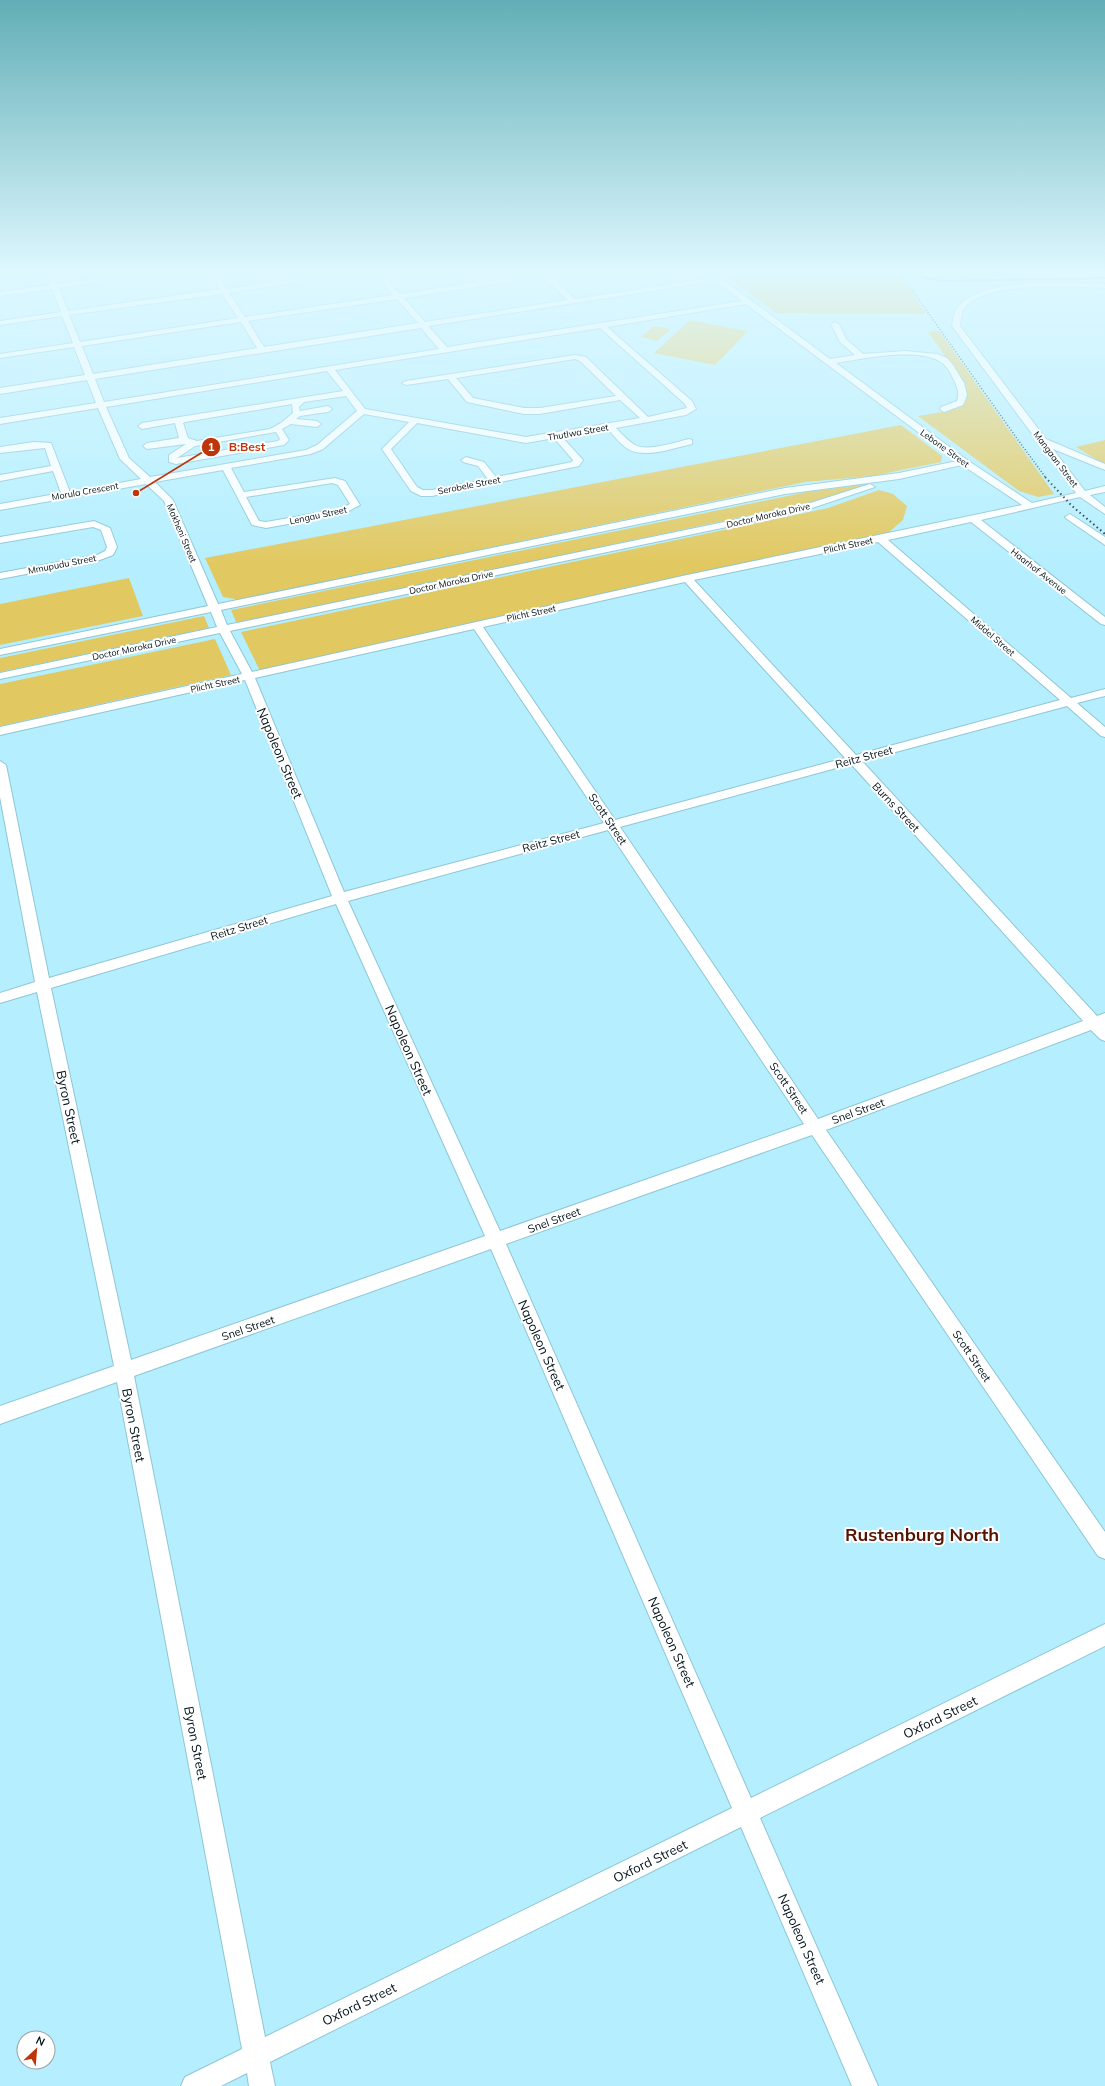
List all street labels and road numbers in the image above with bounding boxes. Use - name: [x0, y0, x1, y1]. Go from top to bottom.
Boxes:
- street label: Thutlwa Street: [547, 421, 609, 443]
- street label: Lebone Street: [918, 427, 972, 469]
- street label: Mangaan Street: [1031, 429, 1081, 489]
- street label: Serobele Street: [437, 474, 501, 496]
- street label: Morula Crescent: [51, 480, 119, 502]
- street label: Doctor Moroka Drive: [725, 500, 811, 530]
- street label: Makheni Street: [165, 502, 199, 564]
- street label: Lengau Street: [288, 504, 348, 526]
- street label: Plicht Street: [822, 534, 874, 556]
- street label: Haarhof Avenue: [1009, 546, 1069, 596]
- street label: Mmupudu Street: [27, 552, 97, 576]
- street label: Doctor Moroka Drive: [408, 568, 494, 596]
- street label: Plicht Street: [505, 602, 557, 624]
- street label: Middel Street: [969, 614, 1017, 658]
- street label: Doctor Moroka Drive: [91, 634, 177, 662]
- street label: Plicht Street: [189, 673, 241, 695]
- street label: Napoleon Street: [254, 705, 307, 801]
- street label: Reitz Street: [834, 743, 894, 771]
- street label: Burns Street: [869, 779, 923, 835]
- street label: Scott Street: [586, 791, 630, 848]
- street label: Reitz Street: [521, 827, 581, 855]
- street label: Reitz Street: [209, 913, 269, 943]
- street label: Napoleon Street: [382, 1002, 436, 1098]
- street label: Scott Street: [767, 1060, 811, 1117]
- street label: Byron Street: [53, 1069, 85, 1146]
- street label: Snel Street: [830, 1095, 886, 1127]
- street label: Snel Street: [526, 1204, 582, 1236]
- street label: Napoleon Street: [515, 1297, 569, 1393]
- street label: Snel Street: [220, 1312, 277, 1344]
- street label: Scott Street: [950, 1328, 994, 1385]
- street label: Byron Street: [119, 1387, 149, 1464]
- street label: Napoleon Street: [645, 1594, 699, 1690]
- street label: Oxford Street: [900, 1692, 980, 1742]
- street label: Byron Street: [181, 1705, 211, 1782]
- street label: Oxford Street: [610, 1836, 690, 1886]
- street label: Napoleon Street: [775, 1891, 829, 1987]
- street label: Oxford Street: [319, 1979, 399, 2029]

